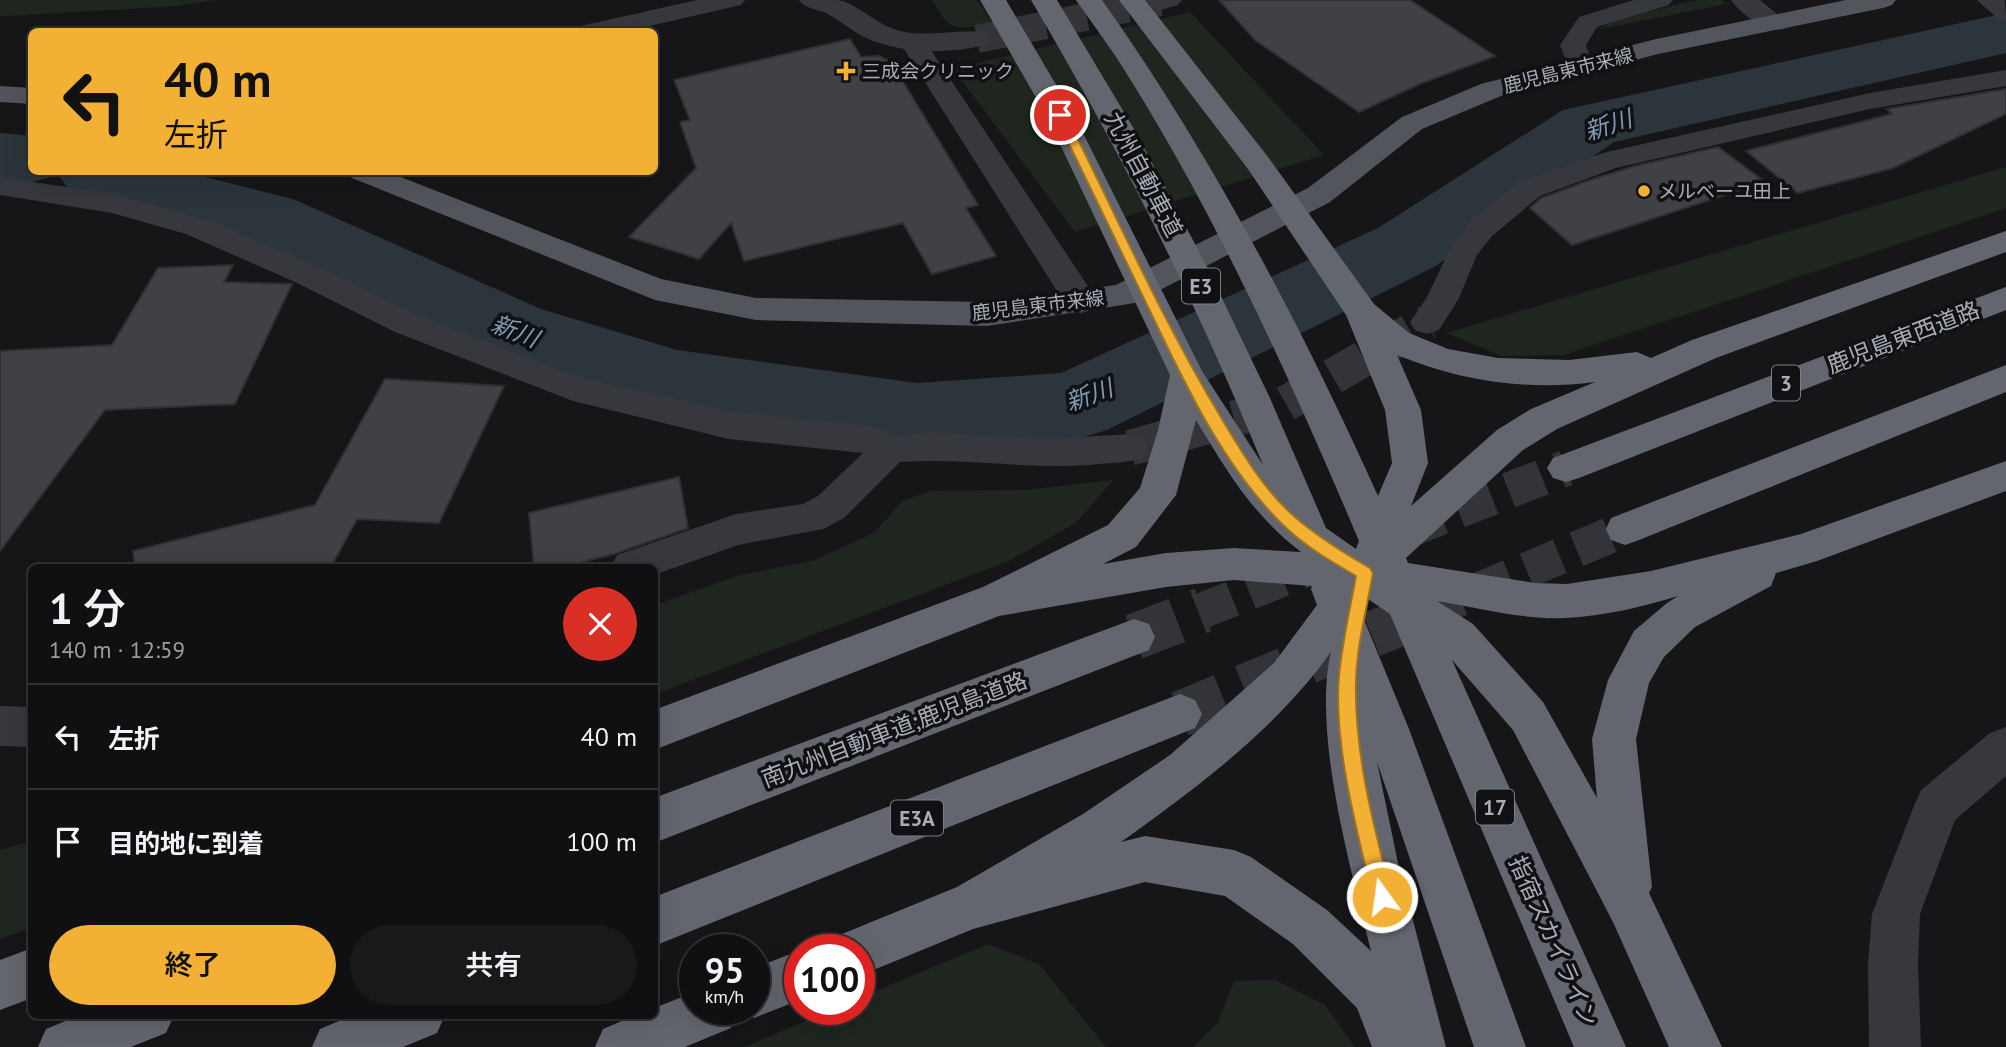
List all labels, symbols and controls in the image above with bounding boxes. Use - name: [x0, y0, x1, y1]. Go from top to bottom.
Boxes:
- street label: 鹿児島東市来線: [1501, 42, 1635, 98]
- text: 40 m: [164, 47, 271, 111]
- icon: left: [49, 56, 140, 147]
- place label: 三成会クリニック: [862, 59, 1014, 83]
- marker: 三成会クリニック: [836, 61, 856, 81]
- pin: [1030, 85, 1090, 145]
- icon: arrive: [1041, 96, 1079, 134]
- water label: 新川: [1580, 102, 1638, 147]
- street label: 九州自動車道: [1099, 106, 1189, 242]
- text: 左折: [164, 113, 228, 155]
- place label: メルベーユ田上: [1658, 179, 1791, 203]
- marker: メルベーユ田上: [1636, 183, 1652, 199]
- road number: E3: [1182, 268, 1220, 304]
- street label: 鹿児島東市来線: [971, 285, 1105, 325]
- street label: 鹿児島東西道路: [1823, 295, 1983, 379]
- water label: 新川: [487, 308, 546, 355]
- road number: 3: [1772, 366, 1800, 400]
- water label: 新川: [1061, 371, 1120, 418]
- text: 1 分: [49, 581, 125, 636]
- button: close: [563, 587, 637, 661]
- text: 140 m · 12:59: [49, 635, 185, 664]
- street label: 南九州自動車道;鹿児島道路: [757, 665, 1031, 793]
- icon: left: [49, 718, 87, 756]
- text: 40 m: [581, 720, 637, 753]
- text: 左折: [108, 722, 160, 755]
- road number: 17: [1476, 790, 1514, 824]
- road number: E3A: [891, 800, 943, 836]
- icon: arrive: [49, 823, 87, 861]
- text: 100 m: [566, 825, 637, 858]
- text: 目的地に到着: [108, 827, 264, 860]
- street label: 指宿スカイライン: [1503, 851, 1605, 1031]
- position arrow: [1345, 860, 1419, 934]
- button: 終了: [49, 925, 336, 1005]
- button: 共有: [350, 925, 637, 1005]
- speed limit sign: 100: [784, 934, 875, 1025]
- text: 95: [705, 947, 744, 993]
- text: km/h: [705, 985, 744, 1008]

